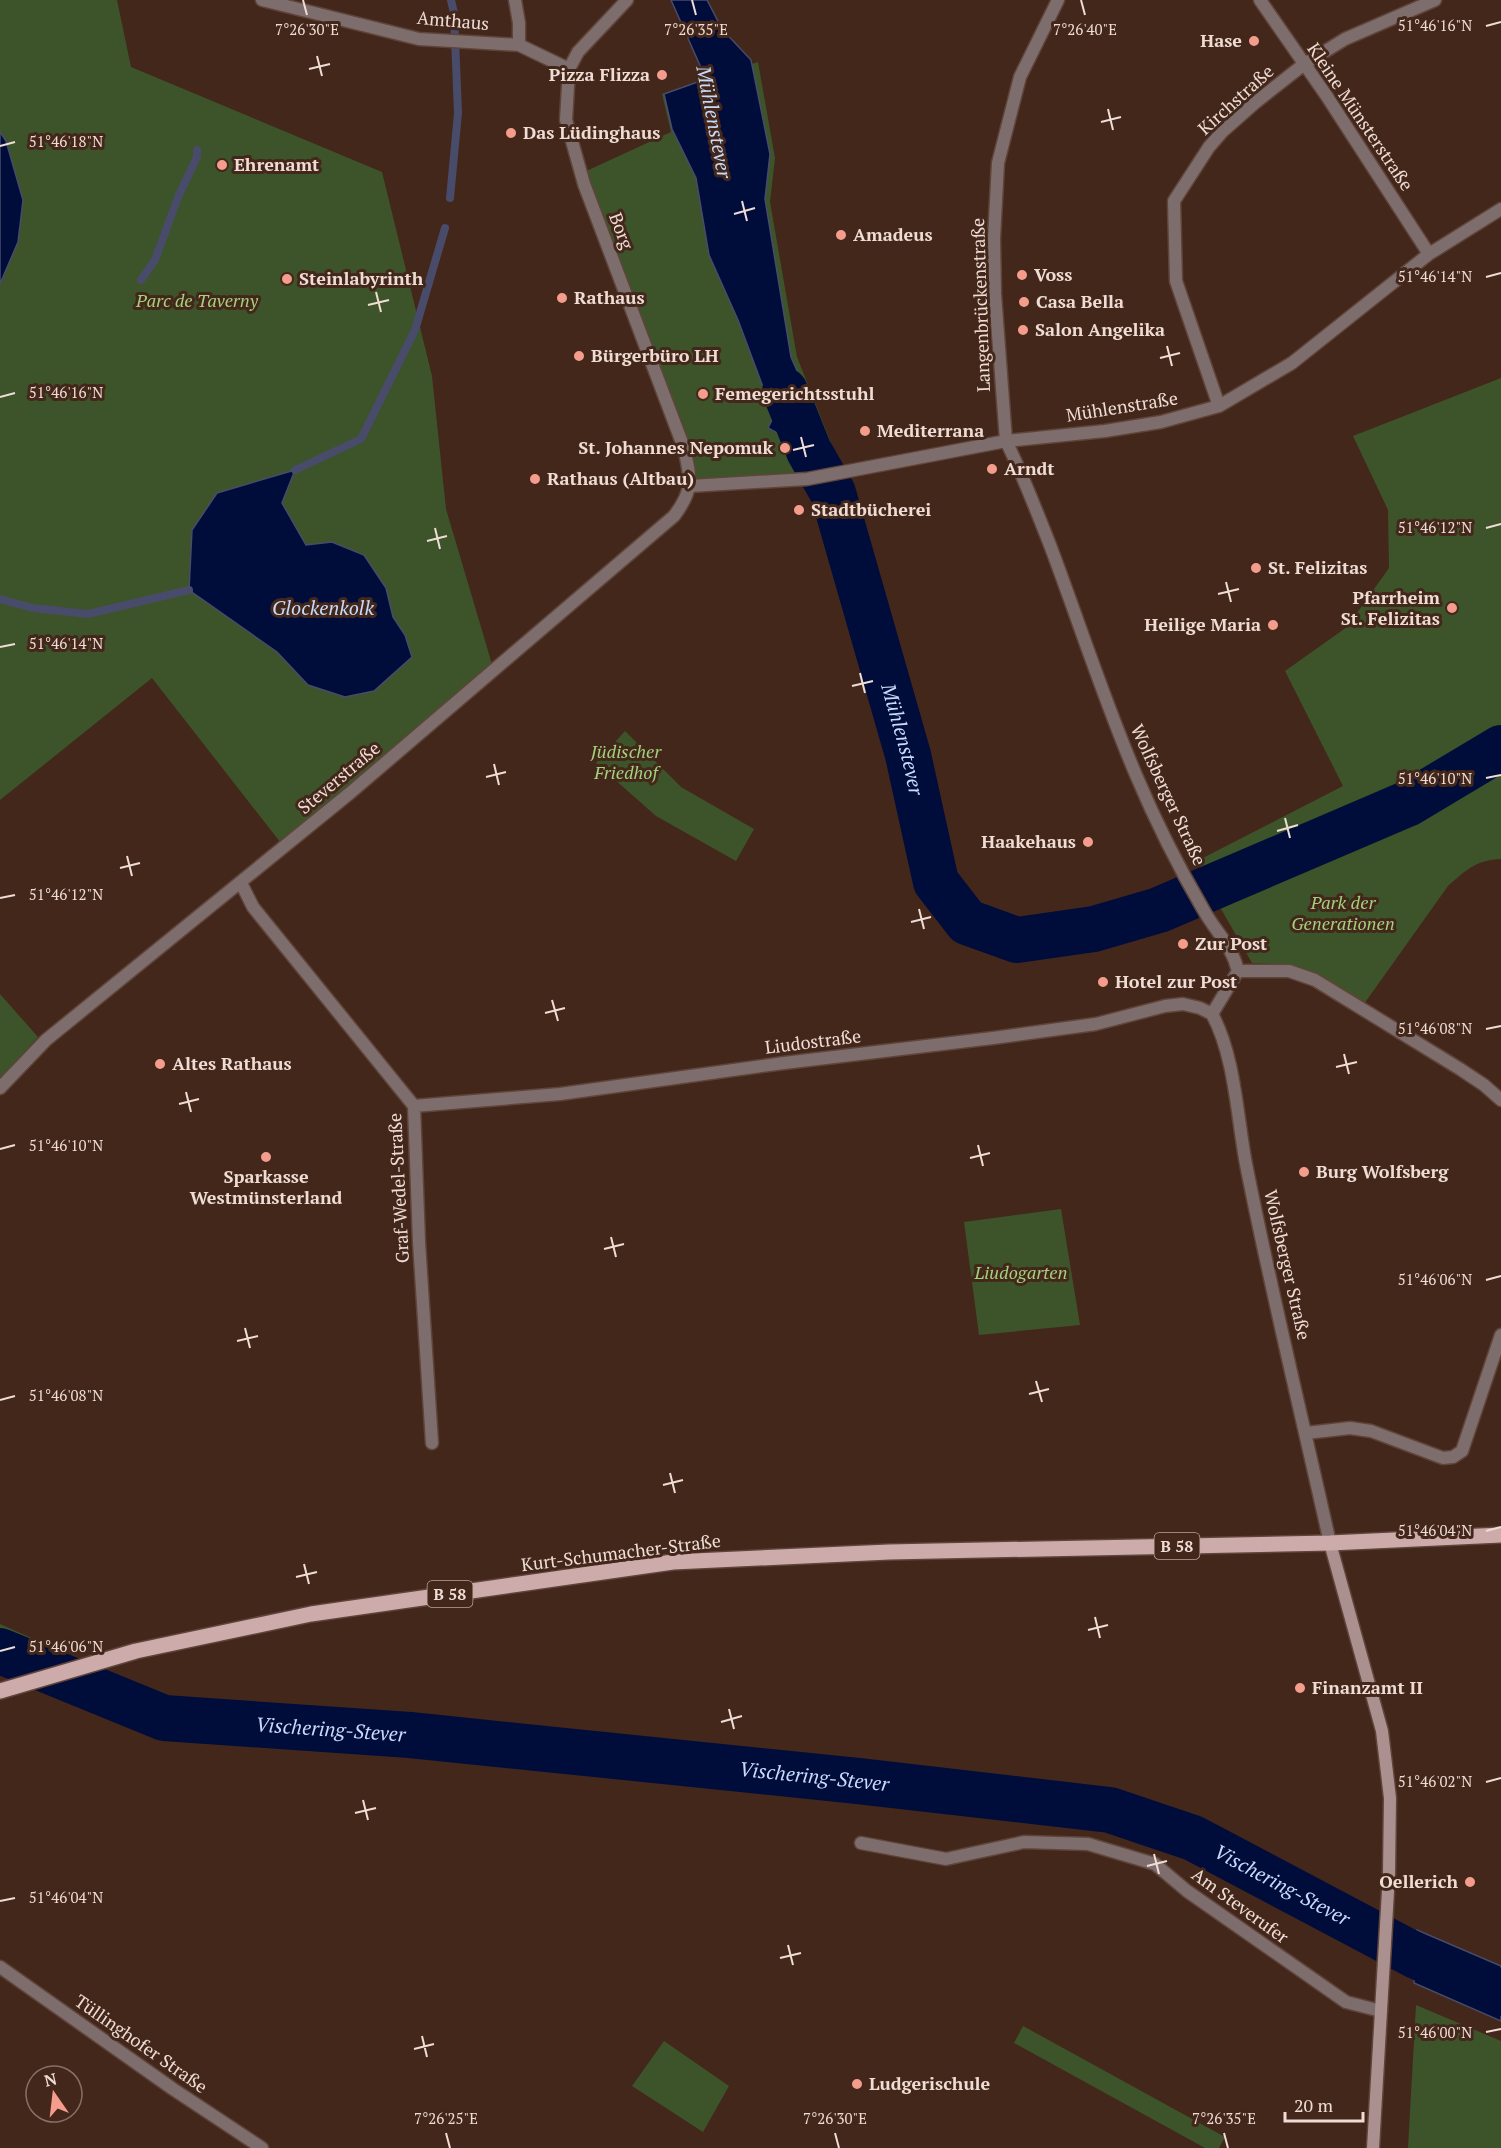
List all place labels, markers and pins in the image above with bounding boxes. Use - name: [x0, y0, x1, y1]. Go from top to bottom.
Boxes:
- place label: Hase: [1200, 28, 1242, 52]
- marker: Hase: [1247, 34, 1261, 48]
- place label: Pizza Flizza: [549, 62, 650, 86]
- marker: Pizza Flizza: [655, 68, 669, 82]
- place label: Das Lüdinghaus: [523, 120, 660, 144]
- marker: Das Lüdinghaus: [504, 126, 518, 140]
- place label: Ehrenamt: [234, 152, 319, 176]
- marker: Ehrenamt: [215, 158, 229, 172]
- place label: Amadeus: [853, 222, 933, 246]
- marker: Amadeus: [834, 228, 848, 242]
- place label: Voss: [1034, 262, 1072, 286]
- place label: Steinlabyrinth: [299, 266, 424, 290]
- marker: Voss: [1015, 268, 1029, 282]
- marker: Steinlabyrinth: [280, 272, 294, 286]
- place label: Rathaus: [574, 285, 645, 309]
- place label: Casa Bella: [1036, 289, 1124, 313]
- marker: Rathaus: [555, 291, 569, 305]
- marker: Casa Bella: [1017, 295, 1031, 309]
- place label: Salon Angelika: [1035, 317, 1165, 341]
- marker: Salon Angelika: [1016, 323, 1030, 337]
- place label: Bürgerbüro LH: [591, 343, 719, 367]
- marker: Bürgerbüro LH: [572, 349, 586, 363]
- place label: Femegerichtsstuhl: [715, 381, 874, 405]
- marker: Femegerichtsstuhl: [696, 387, 710, 401]
- place label: Mediterrana: [877, 418, 984, 442]
- marker: Mediterrana: [858, 424, 872, 438]
- place label: St. Johannes Nepomuk: [578, 435, 773, 459]
- marker: St. Johannes Nepomuk: [778, 441, 792, 455]
- place label: Arndt: [1004, 456, 1054, 480]
- marker: Arndt: [985, 462, 999, 476]
- place label: Rathaus (Altbau): [547, 466, 694, 490]
- marker: Rathaus (Altbau): [528, 472, 542, 486]
- place label: Stadtbücherei: [811, 497, 931, 521]
- marker: Stadtbücherei: [792, 503, 806, 517]
- place label: St. Felizitas: [1268, 555, 1367, 579]
- marker: St. Felizitas: [1249, 561, 1263, 575]
- place label: Pfarrheim St. Felizitas: [1341, 585, 1440, 630]
- marker: Pfarrheim St. Felizitas: [1445, 601, 1459, 615]
- place label: Heilige Maria: [1144, 612, 1261, 636]
- marker: Heilige Maria: [1266, 618, 1280, 632]
- place label: Haakehaus: [981, 829, 1076, 853]
- marker: Haakehaus: [1081, 835, 1095, 849]
- place label: Zur Post: [1195, 931, 1267, 955]
- marker: Zur Post: [1176, 937, 1190, 951]
- place label: Hotel zur Post: [1115, 969, 1237, 993]
- marker: Hotel zur Post: [1096, 975, 1110, 989]
- place label: Altes Rathaus: [172, 1051, 292, 1075]
- marker: Altes Rathaus: [153, 1057, 167, 1071]
- marker: Sparkasse Westmünsterland: [259, 1150, 273, 1164]
- place label: Burg Wolfsberg: [1316, 1159, 1449, 1183]
- place label: Sparkasse Westmünsterland: [190, 1164, 343, 1209]
- marker: Burg Wolfsberg: [1297, 1165, 1311, 1179]
- place label: Finanzamt II: [1312, 1675, 1423, 1699]
- marker: Finanzamt II: [1293, 1681, 1307, 1695]
- place label: Oellerich: [1379, 1869, 1458, 1893]
- marker: Oellerich: [1463, 1875, 1477, 1889]
- place label: Ludgerischule: [869, 2071, 991, 2095]
- marker: Ludgerischule: [850, 2077, 864, 2091]

